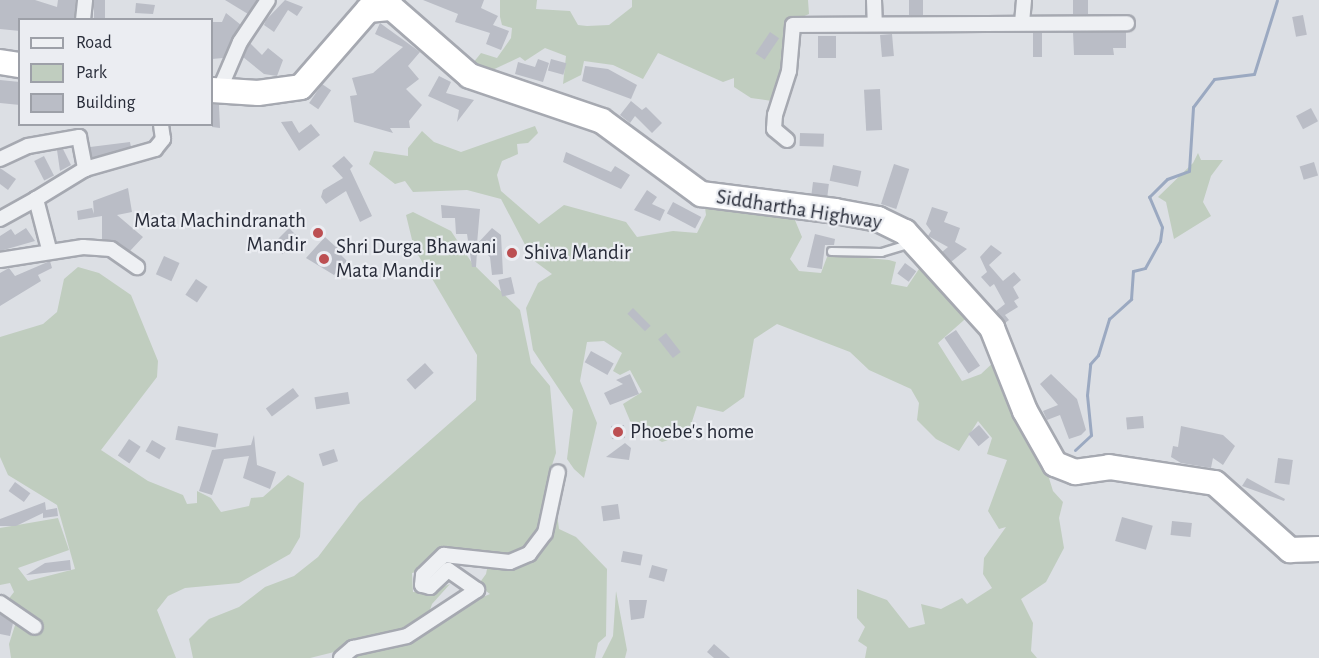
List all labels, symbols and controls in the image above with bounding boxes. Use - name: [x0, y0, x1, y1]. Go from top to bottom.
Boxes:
- legend: [18, 18, 213, 126]
- text: Road: [76, 34, 112, 52]
- text: Park: [76, 64, 107, 82]
- text: Building: [76, 94, 135, 112]
- street label: Siddhartha Highway: [714, 184, 884, 236]
- place label: Mata Machindranath Mandir: [134, 208, 306, 258]
- marker: Mata Machindranath Mandir: [311, 226, 325, 240]
- place label: Shri Durga Bhawani Mata Mandir: [336, 234, 497, 284]
- place label: Shiva Mandir: [524, 240, 631, 266]
- marker: Shiva Mandir: [505, 246, 519, 260]
- marker: Shri Durga Bhawani Mata Mandir: [317, 252, 331, 266]
- place label: Phoebe's home: [630, 419, 754, 445]
- marker: Phoebe's home: [611, 425, 625, 439]

